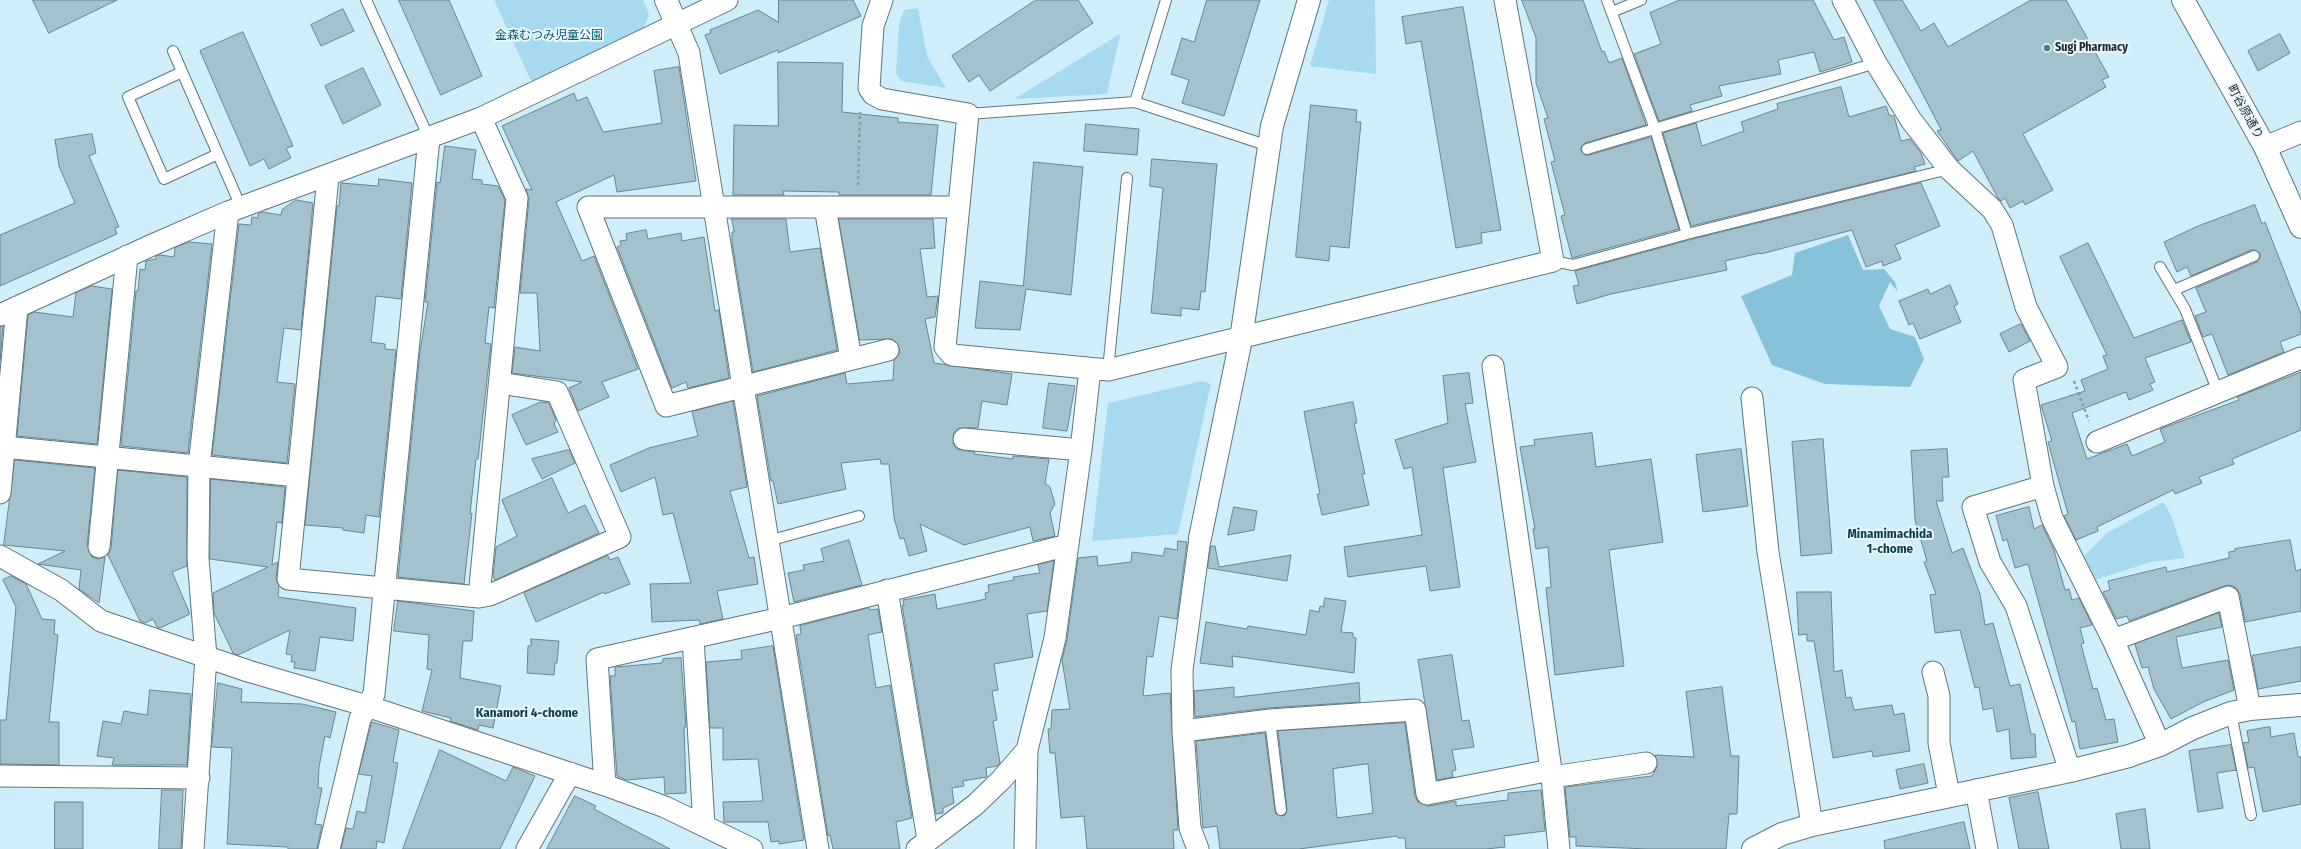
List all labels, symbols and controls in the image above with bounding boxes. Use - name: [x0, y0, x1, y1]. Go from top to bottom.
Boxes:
- park label: 金森むつみ児童公園: [495, 29, 603, 43]
- place label: Sugi Pharmacy: [2055, 41, 2128, 55]
- marker: Sugi Pharmacy: [2042, 43, 2052, 53]
- street label: 町谷原通り: [2224, 82, 2266, 142]
- district label: Minamimachida 1-chome: [1847, 526, 1933, 557]
- district label: Kanamori 4-chome: [476, 705, 578, 721]

